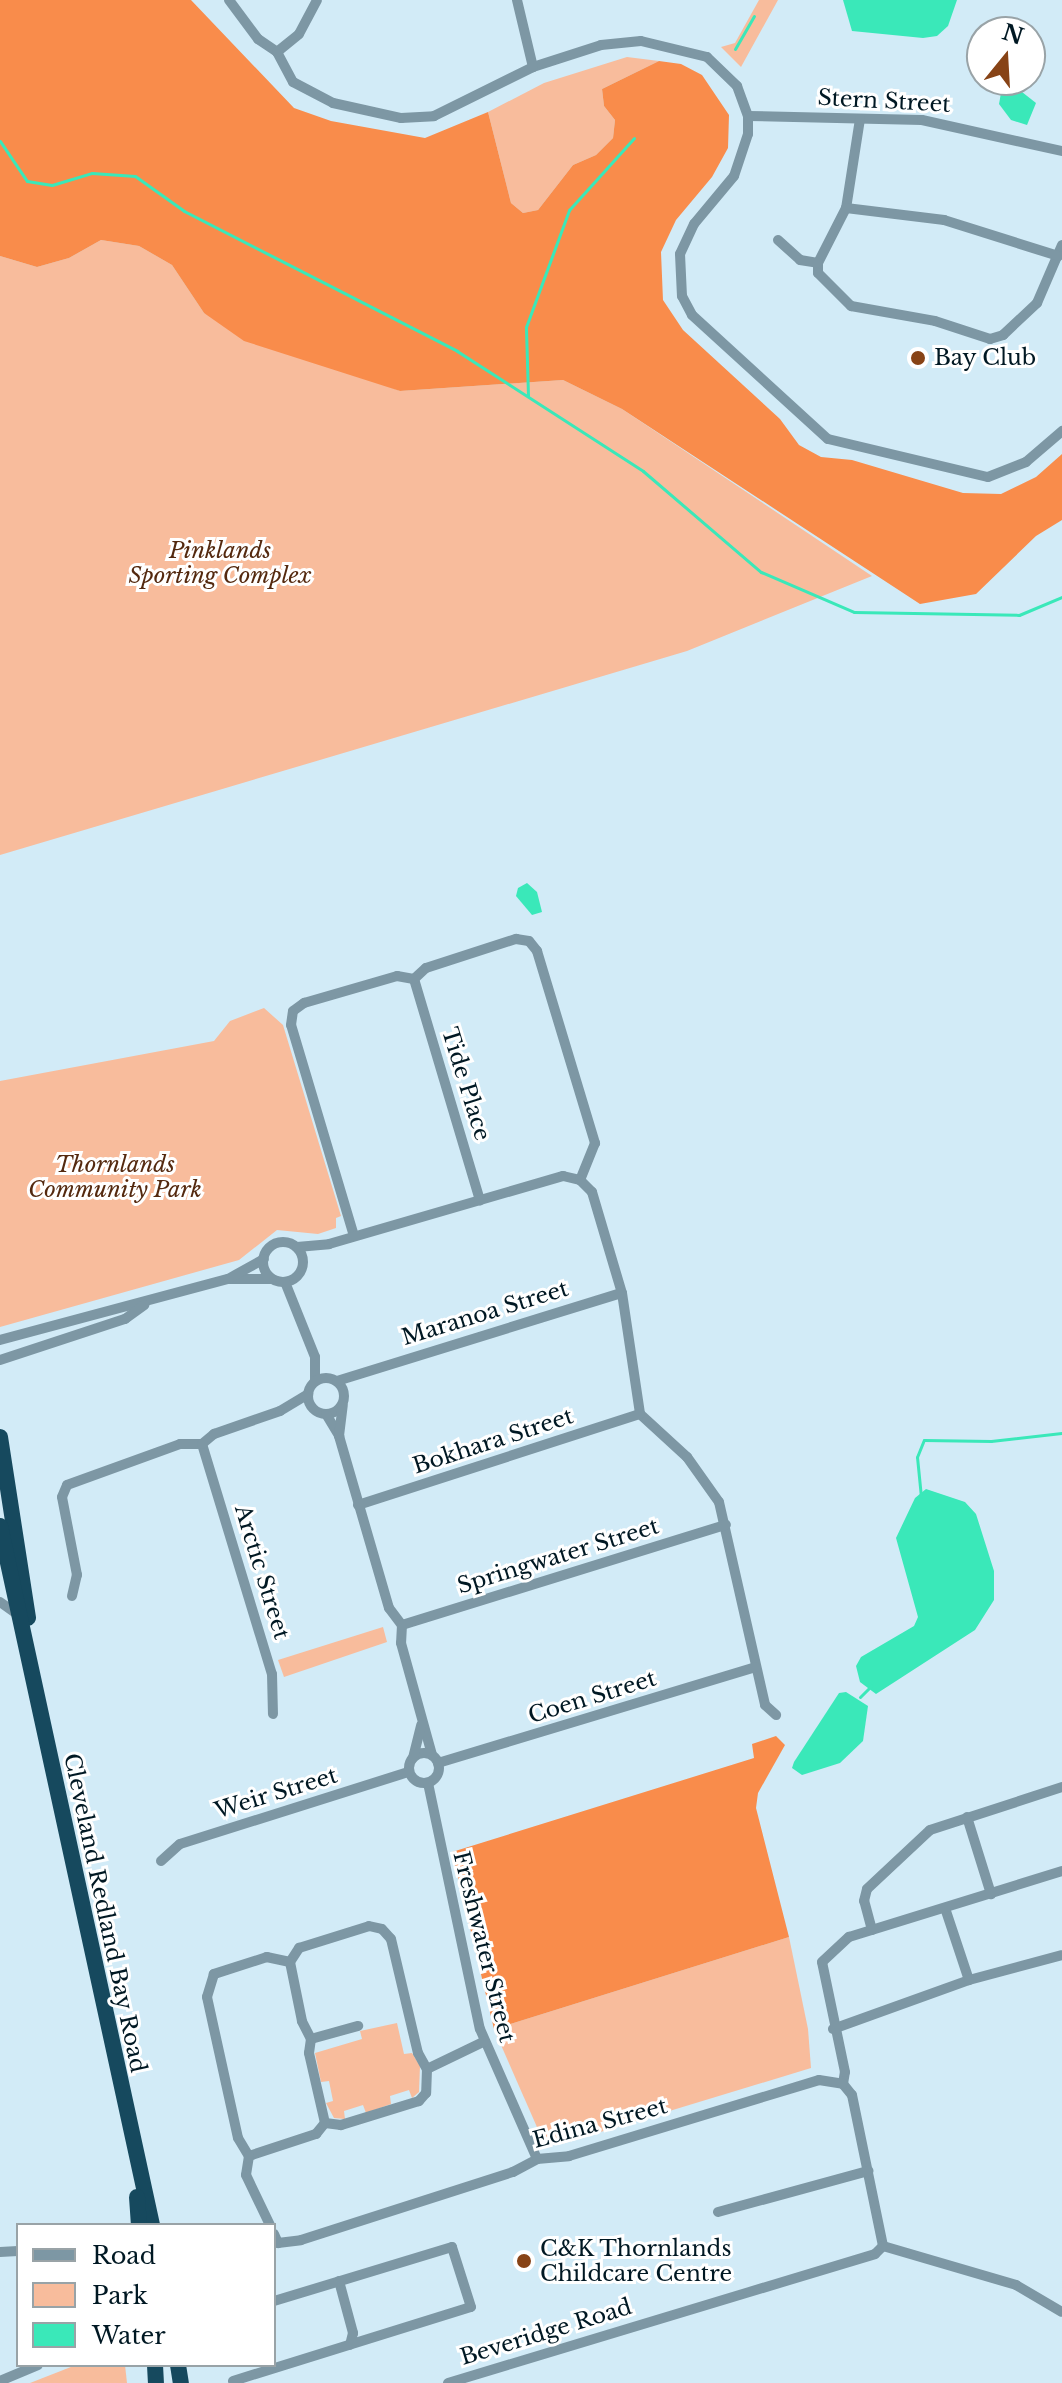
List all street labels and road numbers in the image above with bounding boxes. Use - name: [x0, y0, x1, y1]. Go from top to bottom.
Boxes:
- street label: Stern Street: [817, 84, 951, 118]
- street label: Tide Place: [436, 1024, 496, 1144]
- street label: Maranoa Street: [398, 1275, 572, 1351]
- street label: Bokhara Street: [409, 1403, 577, 1479]
- street label: Arctic Street: [229, 1502, 295, 1642]
- street label: Springwater Street: [454, 1513, 662, 1599]
- street label: Coen Street: [525, 1665, 659, 1729]
- street label: Cleveland Redland Bay Road: [58, 1751, 152, 2075]
- street label: Weir Street: [211, 1762, 341, 1824]
- street label: Freshwater Street: [447, 1848, 521, 2046]
- street label: Edina Street: [530, 2092, 670, 2154]
- street label: Beveridge Road: [457, 2293, 635, 2371]

